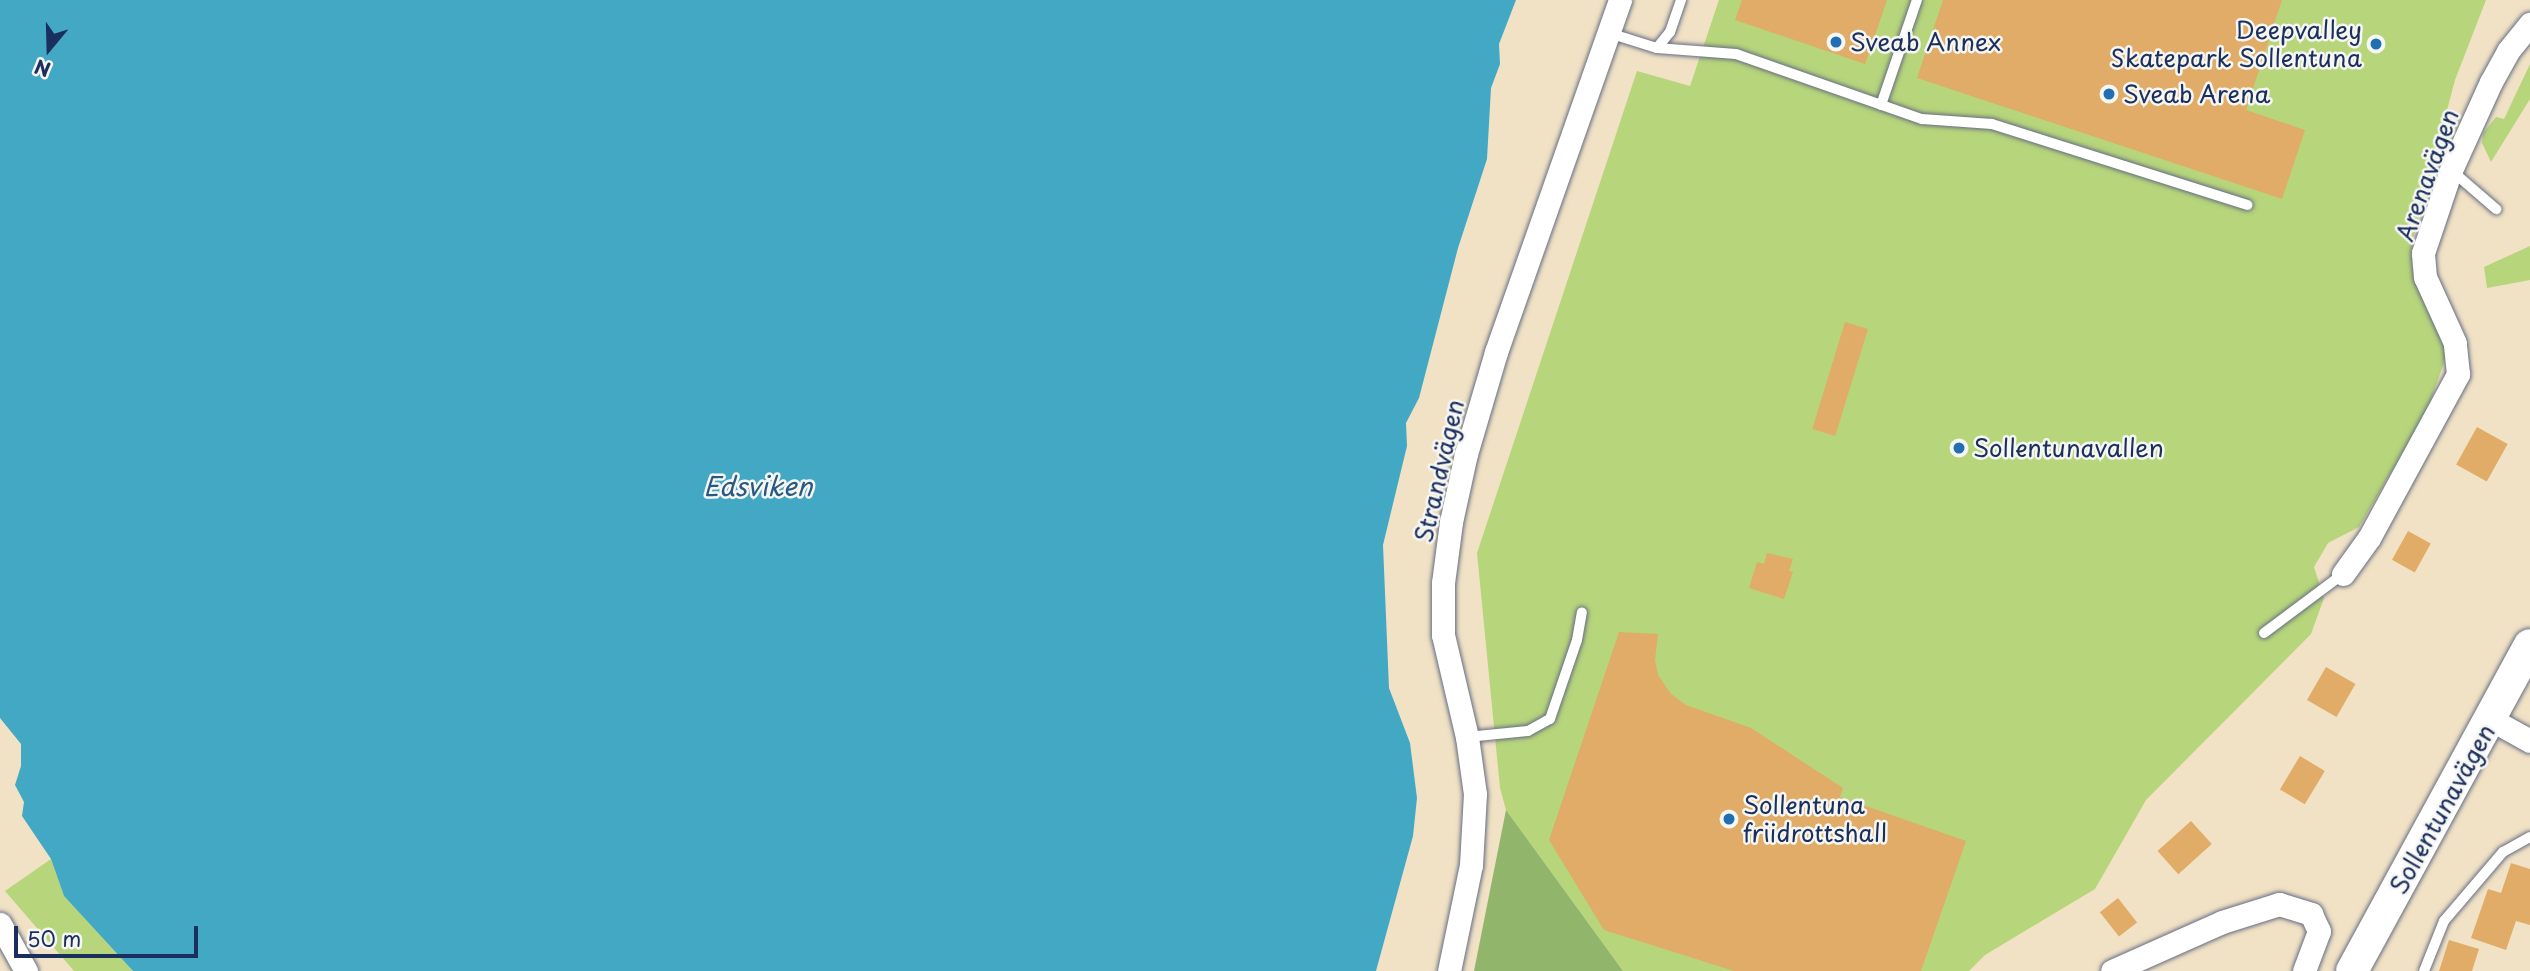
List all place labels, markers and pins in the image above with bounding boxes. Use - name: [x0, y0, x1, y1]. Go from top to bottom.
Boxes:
- place label: Deepvalley Skatepark Sollentuna: [2113, 16, 2362, 72]
- place label: Sveab Annex: [1850, 28, 2001, 56]
- marker: Sveab Annex: [1828, 34, 1844, 50]
- marker: Deepvalley Skatepark Sollentuna: [2368, 36, 2384, 52]
- place label: Sveab Arena: [2123, 80, 2269, 108]
- marker: Sveab Arena: [2101, 86, 2117, 102]
- place label: Sollentunavallen: [1973, 434, 2164, 462]
- marker: Sollentunavallen: [1951, 440, 1967, 456]
- place label: Sollentuna friidrottshall: [1743, 791, 1887, 847]
- marker: Sollentuna friidrottshall: [1721, 811, 1737, 827]

